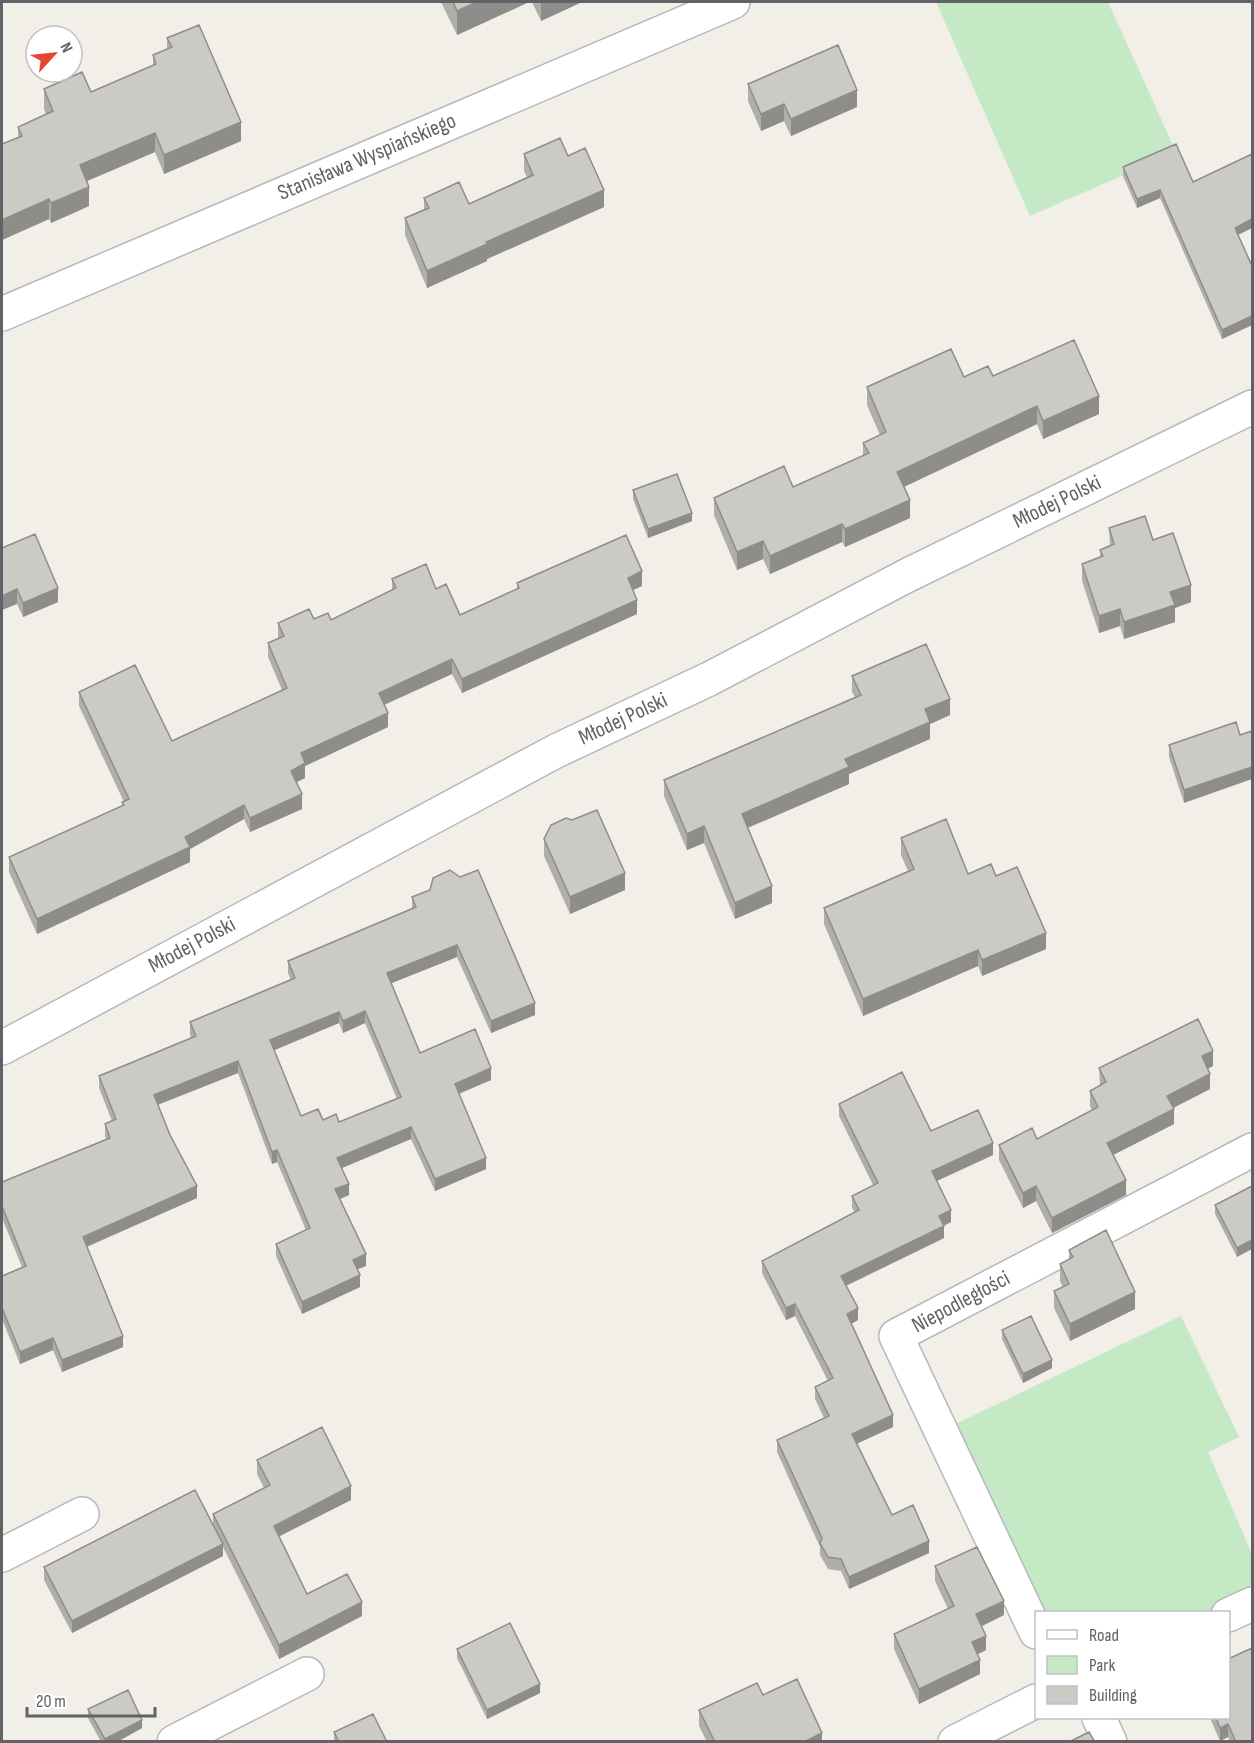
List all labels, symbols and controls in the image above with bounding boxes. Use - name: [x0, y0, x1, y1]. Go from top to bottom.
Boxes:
- north arrow: [24, 24, 84, 84]
- text: N: [56, 40, 76, 56]
- street label: Stanisława Wyspiańskiego: [274, 107, 460, 207]
- street label: Młodej Polski: [1009, 469, 1105, 535]
- street label: Młodej Polski: [574, 687, 672, 751]
- street label: Młodej Polski: [144, 911, 240, 979]
- street label: Niepodległości: [907, 1265, 1015, 1339]
- legend: [1035, 1611, 1230, 1719]
- text: Road: [1089, 1625, 1119, 1646]
- text: Park: [1089, 1655, 1115, 1676]
- scale bar: [27, 1680, 154, 1718]
- text: Building: [1089, 1685, 1137, 1706]
- text: 20 m: [36, 1691, 66, 1712]

